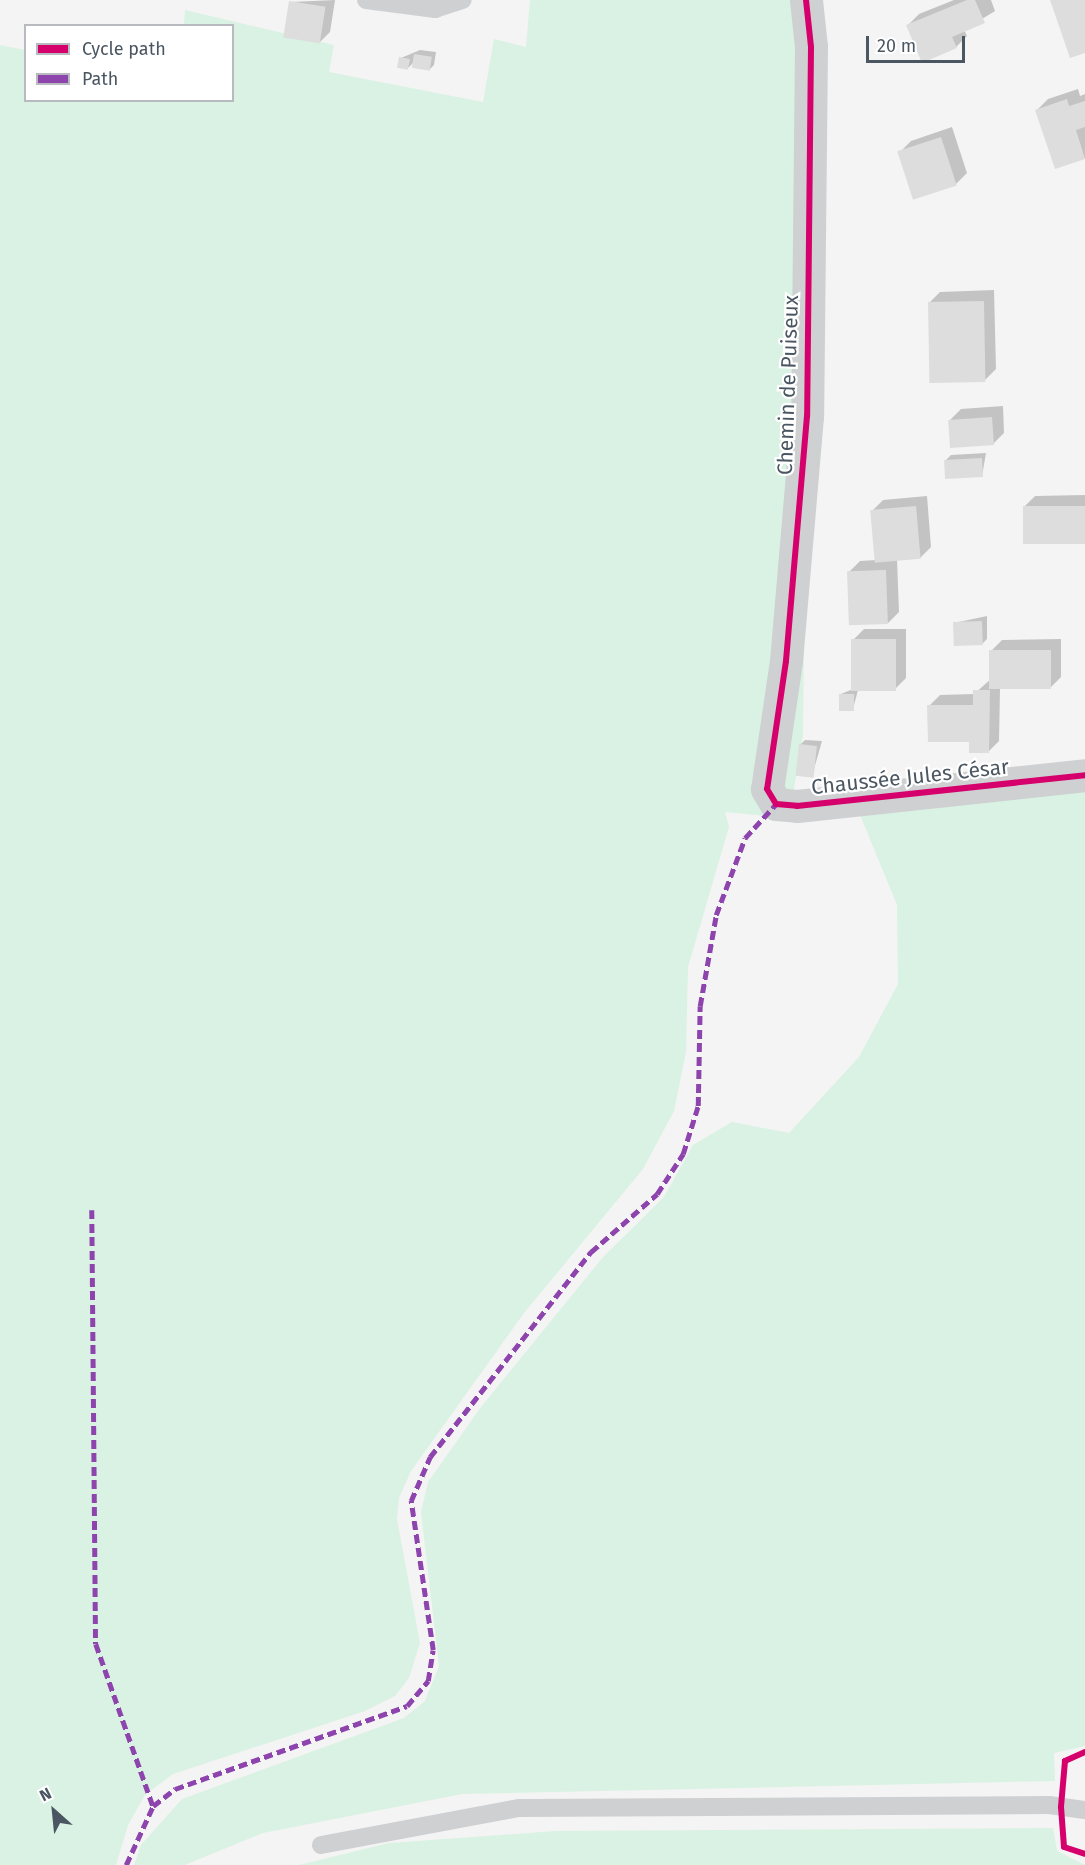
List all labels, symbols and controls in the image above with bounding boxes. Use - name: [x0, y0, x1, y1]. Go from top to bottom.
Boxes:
- legend: [24, 24, 234, 102]
- scale bar: [869, 24, 968, 62]
- text: 20 m: [877, 35, 916, 57]
- text: Cycle path: [82, 38, 166, 60]
- text: Path: [82, 68, 118, 90]
- street label: Chemin de Puiseux: [772, 295, 804, 475]
- street label: Chaussée Jules César: [810, 754, 1010, 800]
- north arrow: [24, 1781, 84, 1841]
- text: N: [37, 1784, 55, 1805]

